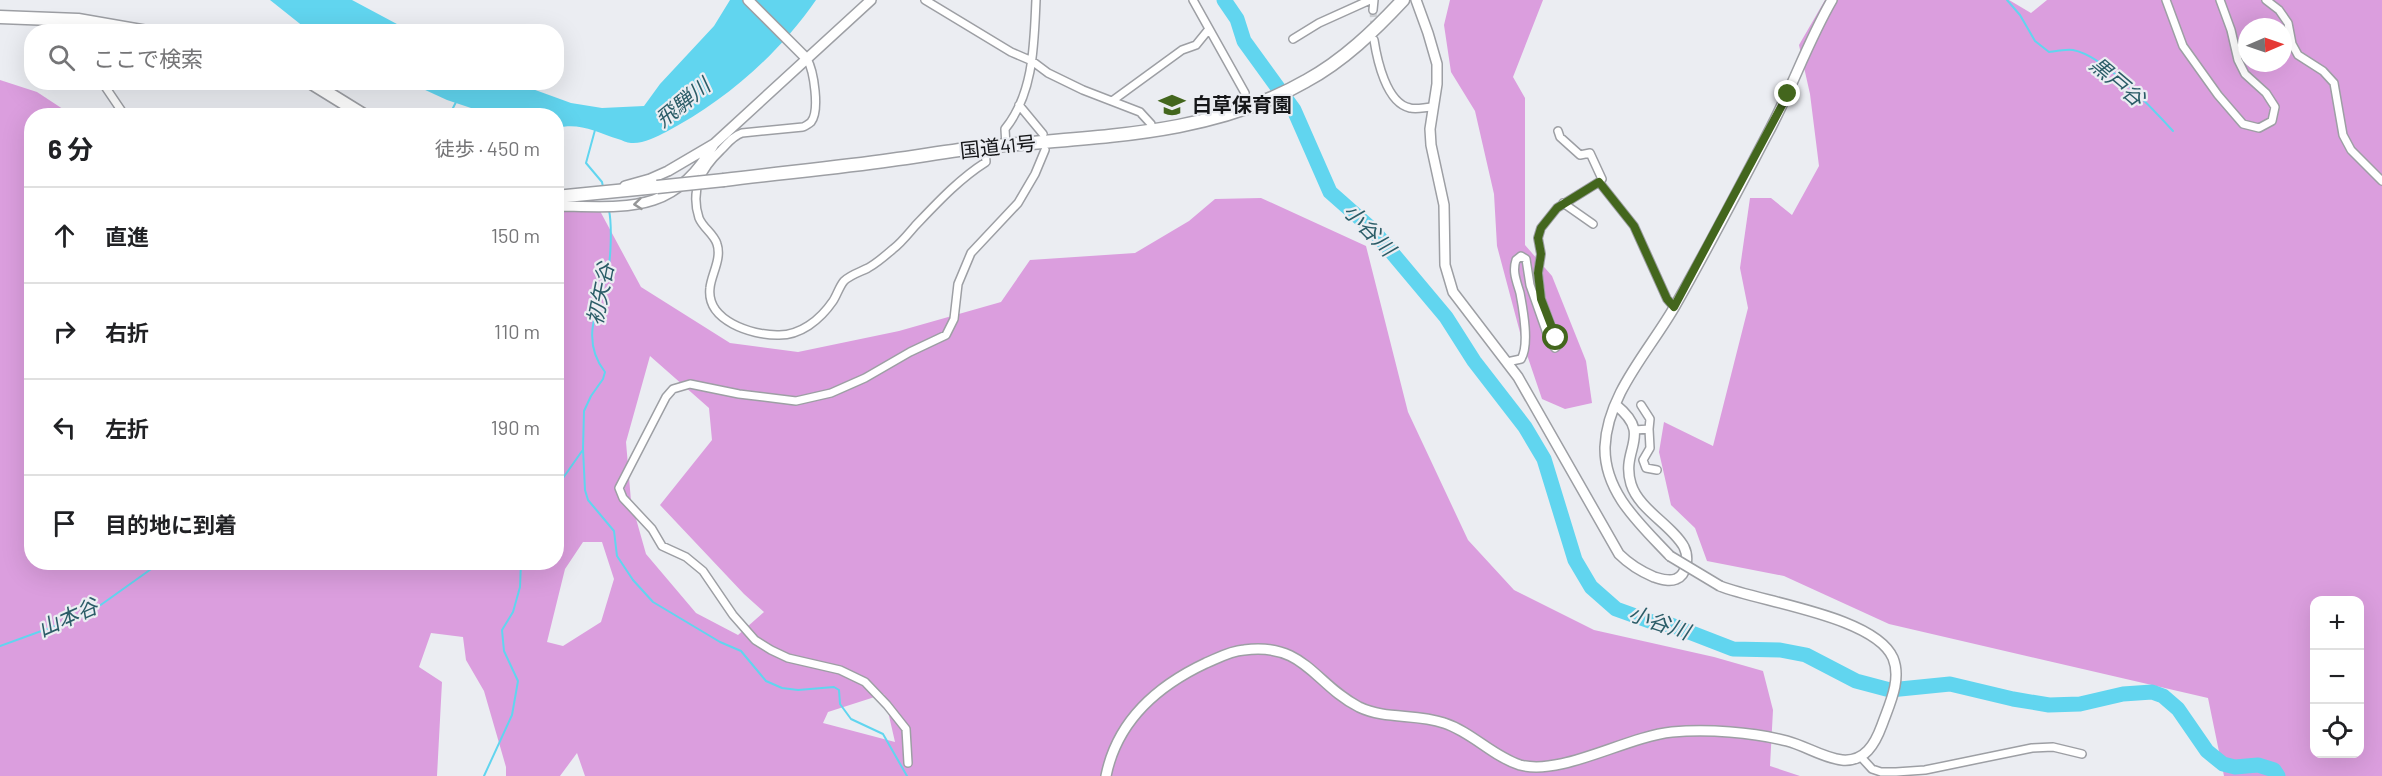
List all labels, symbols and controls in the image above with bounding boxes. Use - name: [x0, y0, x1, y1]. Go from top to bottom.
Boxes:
- north arrow: [2238, 18, 2292, 72]
- search box: [24, 24, 564, 90]
- icon: search: [45, 41, 78, 74]
- text: ここで検索: [93, 45, 203, 71]
- water label: 黒戸谷: [2086, 51, 2152, 112]
- water label: 飛騨川: [650, 71, 716, 131]
- route end: [1774, 80, 1800, 106]
- school or university icon: 白草保育園: [1157, 90, 1187, 120]
- place label: 白草保育園: [1192, 92, 1292, 116]
- street label: 国道41号: [959, 130, 1037, 162]
- text: 6 分: [48, 133, 93, 164]
- text: 徒歩 · 450 m: [435, 136, 540, 160]
- one-way arrow: [634, 197, 643, 210]
- water label: 小谷川: [1339, 198, 1402, 262]
- icon: ahead: [48, 219, 81, 252]
- text: 直進: [105, 223, 149, 249]
- text: 150 m: [491, 223, 540, 247]
- water label: 初矢谷: [581, 258, 618, 327]
- icon: right: [48, 315, 81, 348]
- text: 右折: [105, 319, 149, 345]
- text: 110 m: [494, 319, 540, 343]
- route start: [1542, 324, 1568, 350]
- icon: left: [48, 411, 81, 444]
- text: 左折: [105, 415, 149, 441]
- text: 190 m: [491, 415, 540, 439]
- icon: arrive: [48, 507, 81, 540]
- text: 目的地に到着: [105, 511, 237, 537]
- water label: 山本谷: [34, 592, 103, 641]
- map controls: [2310, 596, 2364, 758]
- button: +: [2310, 596, 2364, 650]
- water label: 小谷川: [1626, 600, 1695, 644]
- button: −: [2310, 650, 2364, 704]
- button: locate: [2310, 704, 2364, 758]

